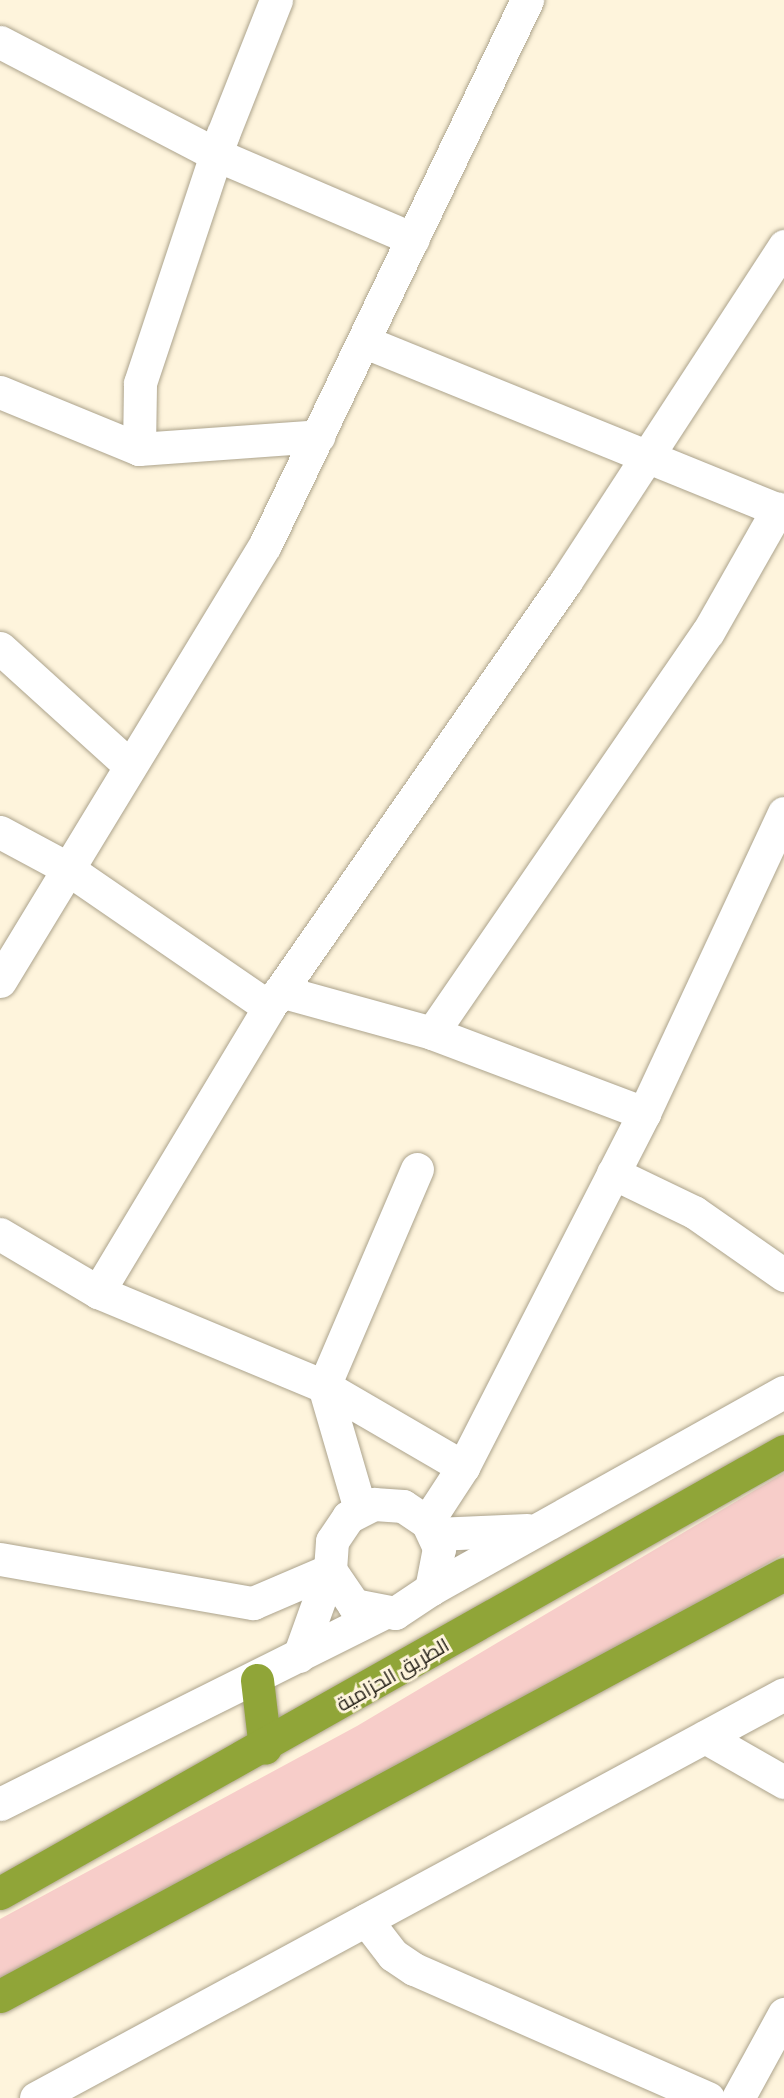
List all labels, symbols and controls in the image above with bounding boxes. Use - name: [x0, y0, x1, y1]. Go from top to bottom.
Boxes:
- street label: الطريق الحزامية: [333, 1633, 453, 1717]

